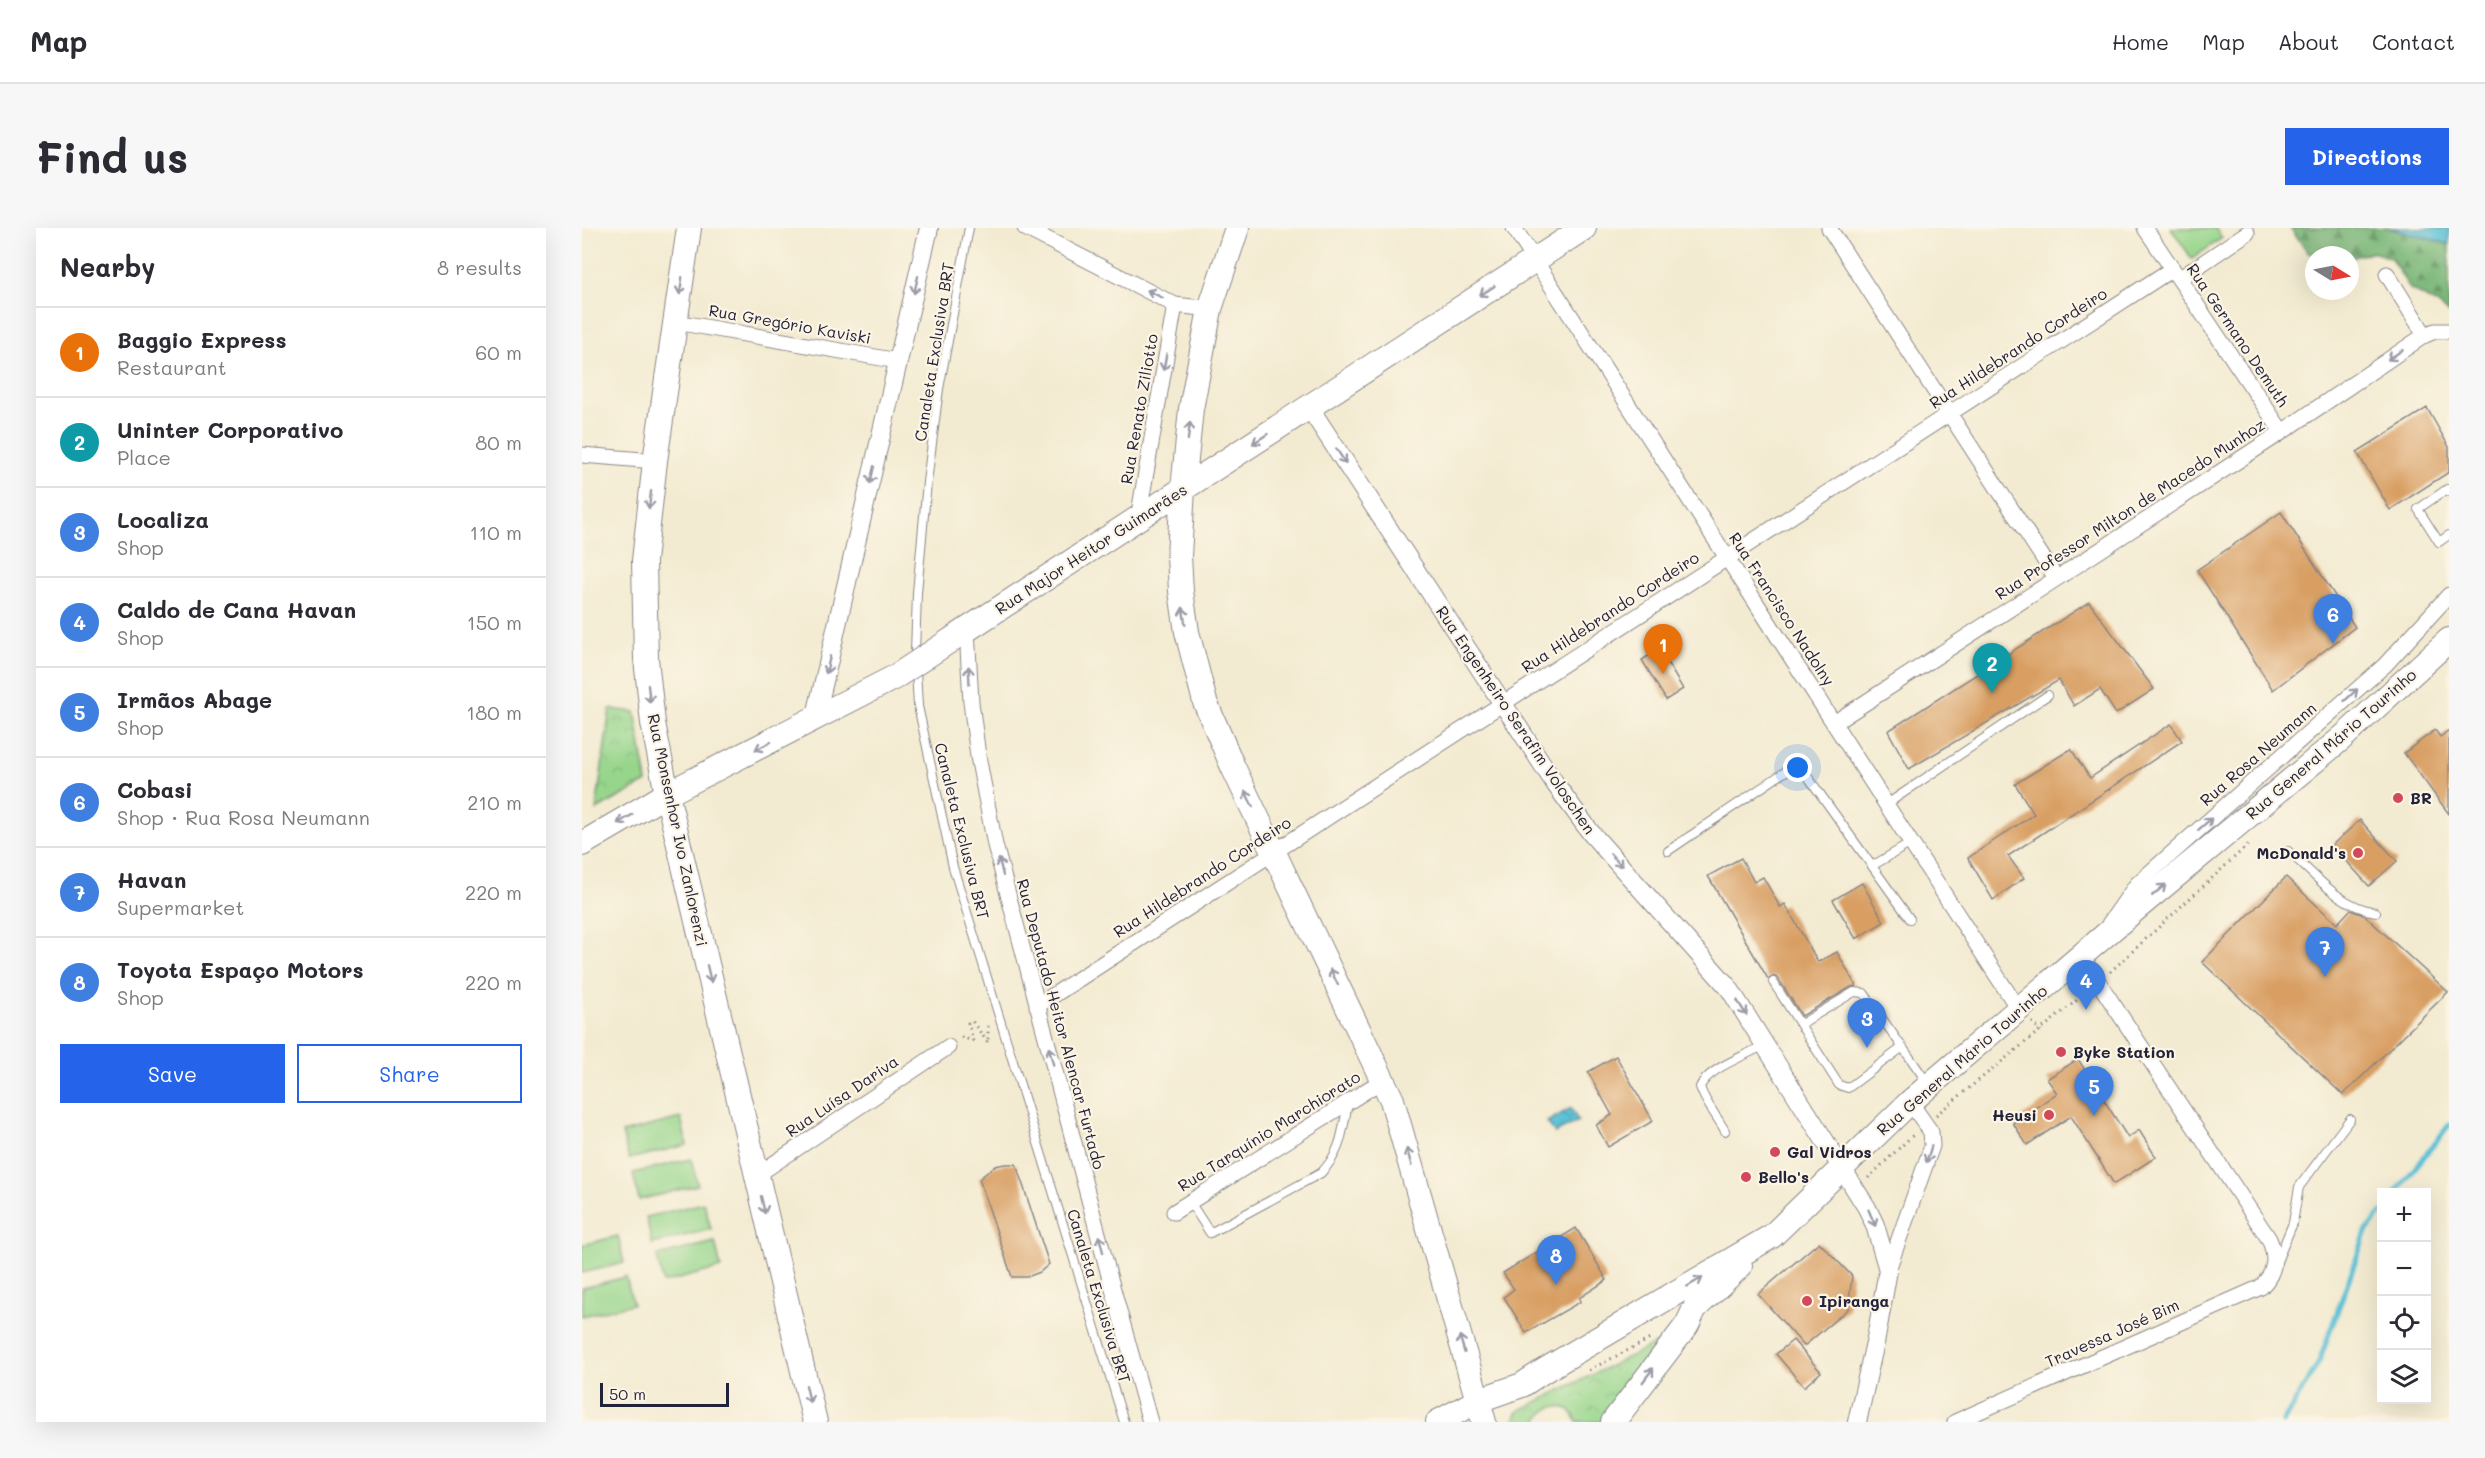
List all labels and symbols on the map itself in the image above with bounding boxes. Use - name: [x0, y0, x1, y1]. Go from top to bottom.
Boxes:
- north arrow: [2305, 246, 2359, 300]
- street label: Rua Germano Demuth: [2183, 259, 2294, 410]
- street label: Canaleta Exclusiva BRT: [909, 261, 958, 443]
- one-way arrow: [910, 275, 921, 294]
- one-way arrow: [675, 276, 686, 295]
- street label: Rua Hildebrando Cordeiro: [1925, 282, 2111, 413]
- one-way arrow: [1478, 285, 1495, 298]
- one-way arrow: [1146, 288, 1164, 299]
- street label: Rua Gregório Kaviski: [707, 299, 873, 348]
- street label: Rua Renato Ziliotto: [1115, 332, 1162, 486]
- one-way arrow: [2387, 349, 2404, 361]
- one-way arrow: [1159, 352, 1170, 372]
- street label: Rua Professor Milton de Macedo Munhoz: [1991, 413, 2269, 604]
- one-way arrow: [1184, 422, 1195, 442]
- one-way arrow: [1252, 434, 1269, 446]
- one-way arrow: [1334, 448, 1347, 465]
- one-way arrow: [865, 465, 877, 484]
- street label: Rua Major Heitor Guimarães: [991, 479, 1191, 619]
- one-way arrow: [644, 489, 655, 509]
- street label: Rua Francisco Nadolny: [1725, 528, 1840, 689]
- street label: Rua Hildebrando Cordeiro: [1517, 546, 1703, 677]
- pin: 6: [2314, 594, 2352, 644]
- street label: Rua Engenheiro Serafim Voloschen: [1432, 602, 1601, 838]
- one-way arrow: [1179, 607, 1190, 626]
- pin: 1: [1644, 624, 1682, 674]
- pin: 2: [1972, 644, 2012, 693]
- one-way arrow: [821, 655, 833, 674]
- street label: Rua General Mário Tourinho: [2241, 664, 2420, 824]
- one-way arrow: [964, 666, 975, 686]
- one-way arrow: [644, 684, 655, 703]
- one-way arrow: [2344, 688, 2359, 702]
- street label: Rua Rosa Neumann: [2195, 697, 2320, 810]
- street label: Rua Monsenhor Ivo Zanlorenzi: [644, 712, 713, 948]
- street label: Canaleta Exclusiva BRT: [930, 740, 995, 921]
- one-way arrow: [754, 741, 772, 752]
- your location: [1783, 753, 1812, 782]
- place label: BR: [2410, 787, 2432, 808]
- one-way arrow: [1242, 791, 1254, 809]
- marker: BR: [2391, 791, 2405, 805]
- street label: Rua Hildebrando Cordeiro: [1109, 811, 1295, 942]
- one-way arrow: [617, 813, 634, 825]
- one-way arrow: [2197, 817, 2212, 831]
- place label: McDonald's: [2257, 842, 2346, 863]
- marker: McDonald's: [2351, 846, 2365, 860]
- one-way arrow: [1609, 852, 1623, 867]
- one-way arrow: [994, 858, 1006, 877]
- street label: Rua Deputado Heitor Alencar Furtado: [1013, 876, 1110, 1171]
- one-way arrow: [2151, 883, 2167, 896]
- pin: 7: [2306, 928, 2344, 977]
- pin: 4: [2066, 960, 2106, 1010]
- one-way arrow: [704, 964, 716, 983]
- one-way arrow: [1328, 969, 1340, 987]
- street label: Rua General Mário Tourinho: [1872, 980, 2051, 1140]
- pin: 3: [1848, 998, 1886, 1048]
- one-way arrow: [1737, 999, 1749, 1016]
- place label: Byke Station: [2073, 1041, 2175, 1062]
- marker: Byke Station: [2054, 1045, 2068, 1059]
- one-way arrow: [1044, 1047, 1056, 1066]
- street label: Rua Luísa Dariva: [781, 1050, 902, 1141]
- street label: Rua Tarquínio Marchiorato: [1173, 1066, 1364, 1196]
- pin: 5: [2074, 1066, 2114, 1116]
- place label: Heusi: [1992, 1104, 2037, 1125]
- marker: Heusi: [2042, 1108, 2056, 1122]
- place label: Gal Vidros: [1787, 1141, 1871, 1162]
- one-way arrow: [1923, 1144, 1934, 1163]
- marker: Gal Vidros: [1768, 1145, 1782, 1159]
- one-way arrow: [1403, 1148, 1414, 1167]
- place label: Bello's: [1758, 1166, 1809, 1187]
- marker: Bello's: [1739, 1170, 1753, 1184]
- one-way arrow: [758, 1195, 770, 1214]
- street label: Canaleta Exclusiva BRT: [1063, 1206, 1136, 1386]
- one-way arrow: [1867, 1209, 1878, 1227]
- one-way arrow: [1095, 1235, 1106, 1254]
- pin: 8: [1536, 1236, 1576, 1285]
- one-way arrow: [1686, 1275, 1703, 1287]
- place label: Ipiranga: [1819, 1290, 1890, 1311]
- marker: Ipiranga: [1800, 1294, 1814, 1308]
- street label: Travessa José Bim: [2041, 1294, 2182, 1372]
- one-way arrow: [1456, 1335, 1468, 1354]
- one-way arrow: [1642, 1368, 1655, 1384]
- scale bar: [600, 1380, 729, 1408]
- one-way arrow: [803, 1384, 814, 1404]

